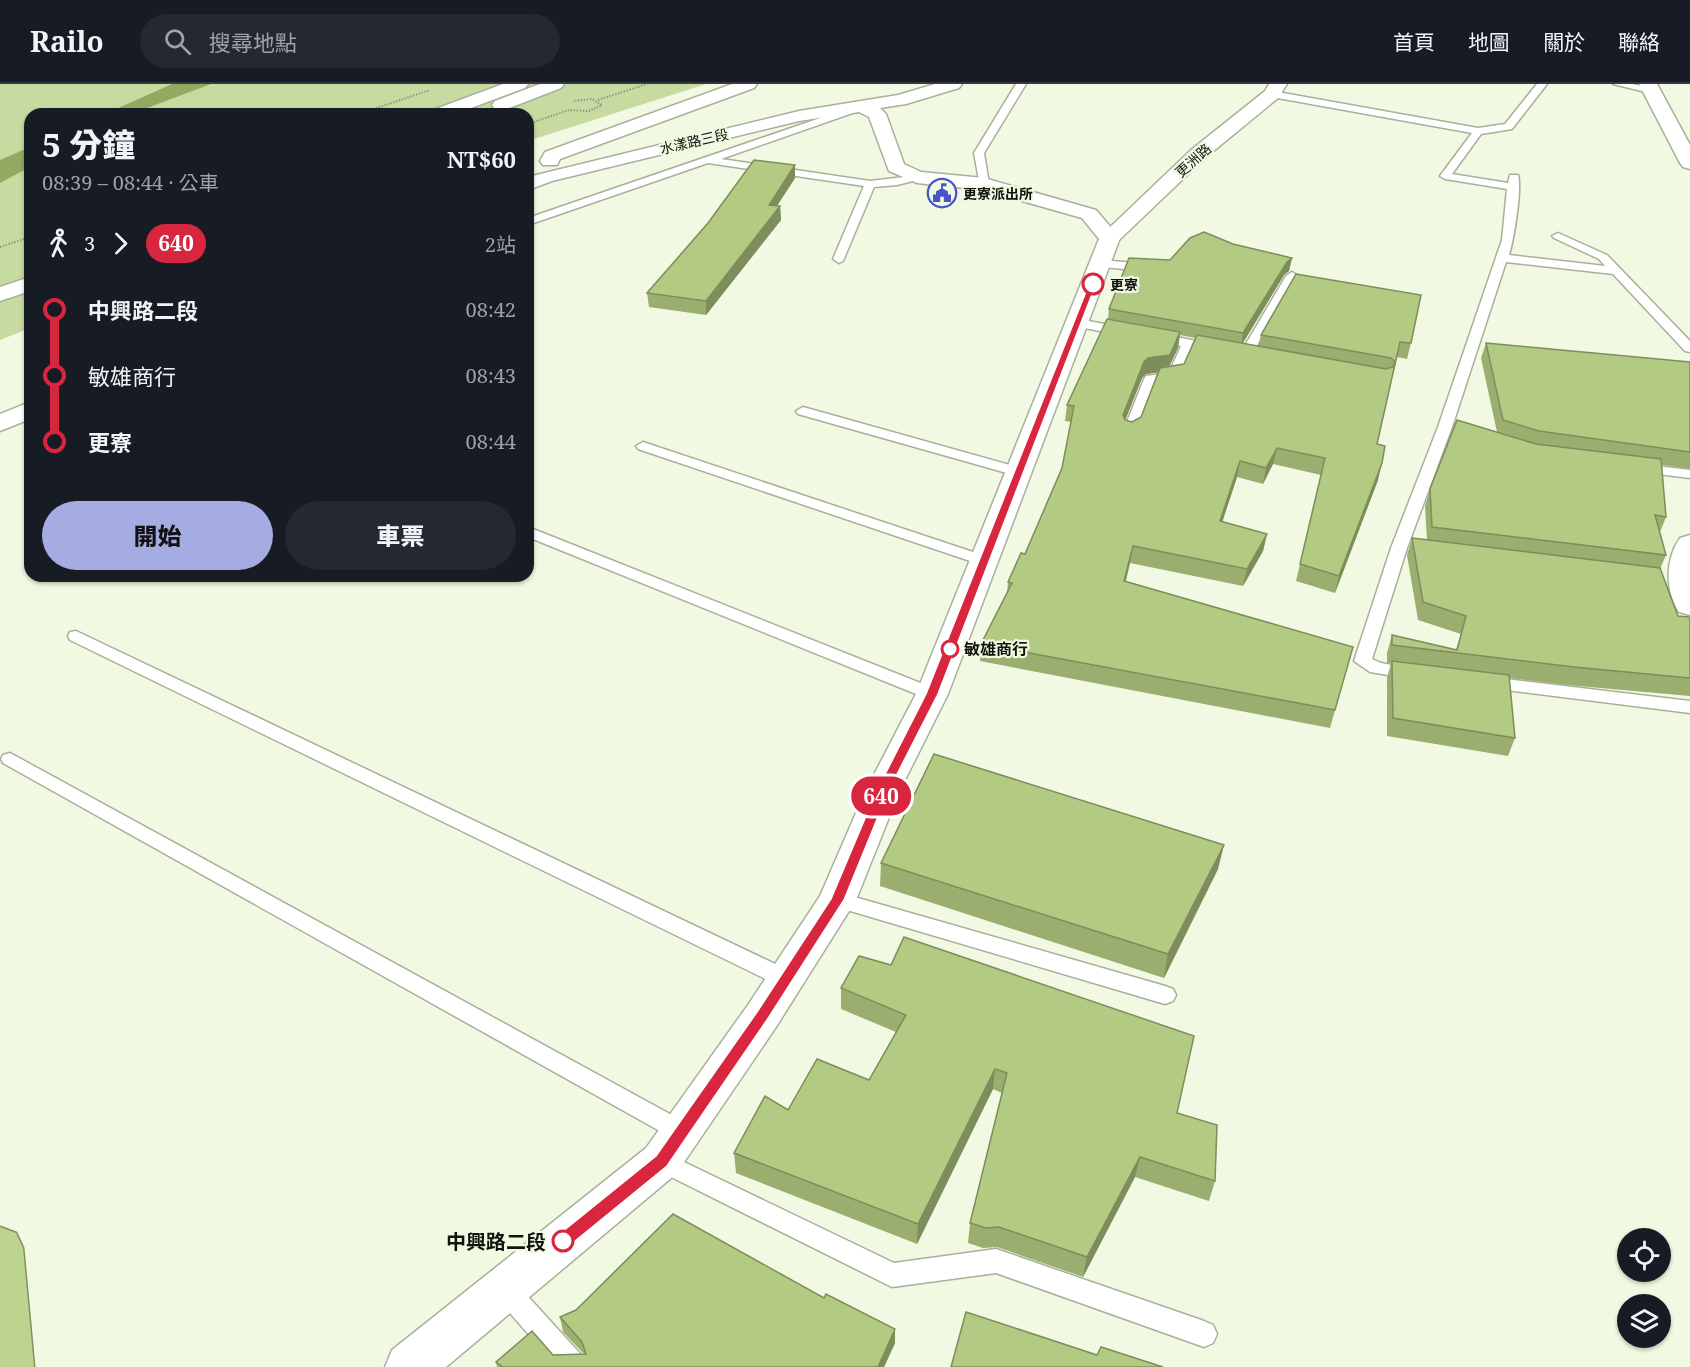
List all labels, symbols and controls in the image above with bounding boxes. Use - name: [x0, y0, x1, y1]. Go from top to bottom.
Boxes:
- search box: [140, 14, 560, 68]
- text: Railo: [30, 22, 104, 60]
- icon: search: [161, 25, 194, 58]
- text: 搜尋地點: [209, 27, 297, 57]
- text: 首頁: [1393, 28, 1435, 56]
- text: 地圖: [1468, 28, 1510, 56]
- text: 關於: [1543, 28, 1585, 56]
- text: 聯絡: [1618, 28, 1660, 56]
- text: 5 分鐘: [42, 122, 135, 167]
- street label: 水漾路三段: [658, 124, 730, 158]
- street label: 更洲路: [1171, 139, 1215, 181]
- text: NT$60: [447, 144, 516, 174]
- text: 08:39 – 08:44 · 公車: [42, 169, 219, 196]
- public building icon: 更寮派出所: [926, 177, 958, 209]
- place label: 更寮派出所: [963, 184, 1033, 203]
- icon: walk: [42, 227, 75, 260]
- icon: forward: [104, 227, 137, 260]
- text: 640: [158, 229, 194, 257]
- text: 3: [84, 230, 95, 257]
- text: 2站: [485, 231, 516, 258]
- marker: 更寮: [1082, 273, 1104, 295]
- place label: 更寮: [1110, 275, 1138, 294]
- text: 中興路二段: [88, 295, 198, 325]
- text: 08:42: [466, 296, 516, 323]
- text: 敏雄商行: [88, 361, 176, 391]
- text: 08:43: [466, 362, 516, 389]
- text: 更寮: [88, 427, 132, 457]
- text: 08:44: [466, 428, 516, 455]
- button: 開始: [42, 501, 273, 570]
- button: 車票: [285, 501, 516, 570]
- place label: 敏雄商行: [964, 638, 1028, 660]
- marker: 敏雄商行: [941, 640, 959, 658]
- line badge: 640: [846, 776, 916, 816]
- text: 640: [863, 782, 899, 810]
- place label: 中興路二段: [446, 1228, 546, 1255]
- map controls: [1617, 1228, 1671, 1348]
- button: locate: [1617, 1228, 1671, 1282]
- marker: 中興路二段: [552, 1230, 574, 1252]
- button: layers: [1617, 1294, 1671, 1348]

